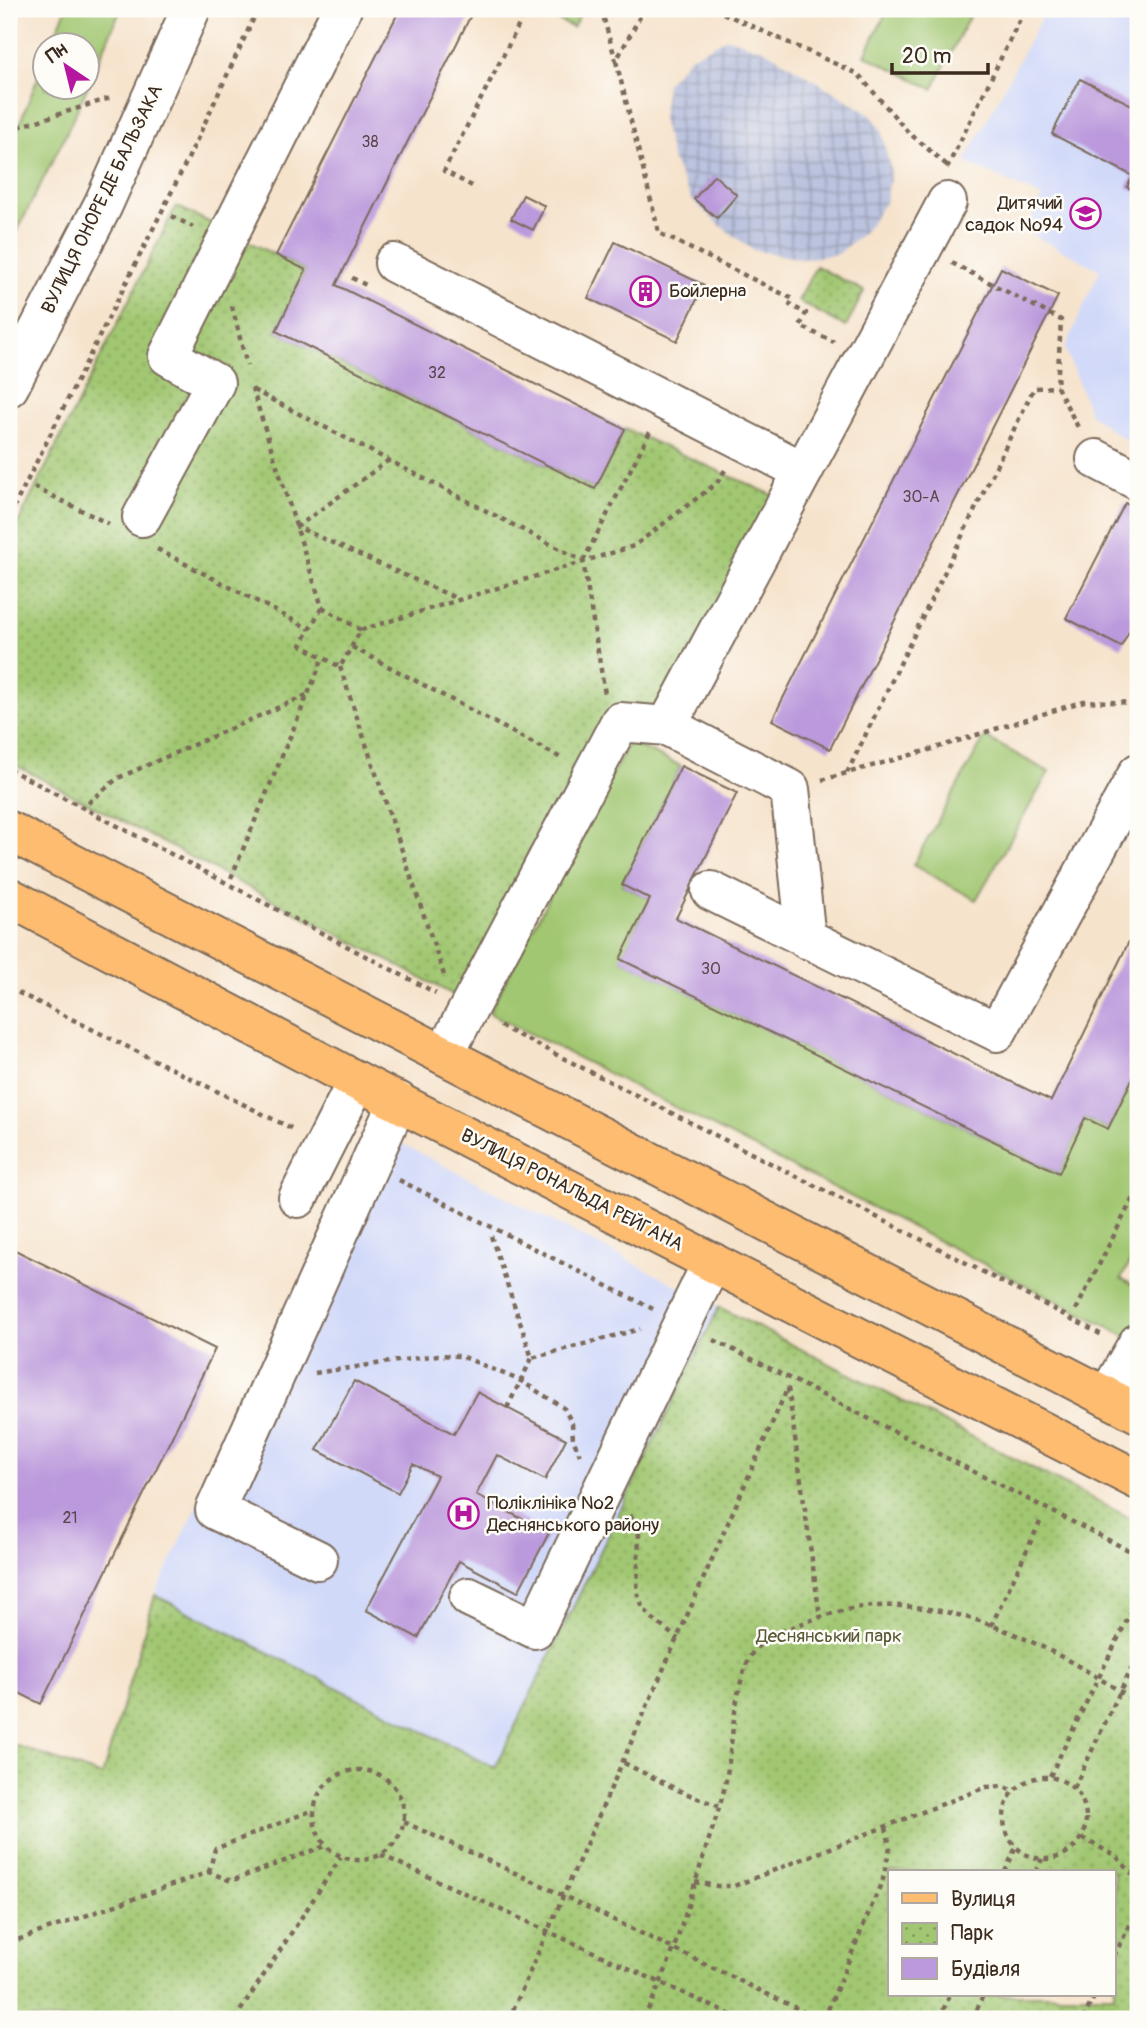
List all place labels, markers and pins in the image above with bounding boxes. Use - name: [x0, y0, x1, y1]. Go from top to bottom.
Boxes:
- place label: Дитячий садок №94: [965, 191, 1063, 237]
- school or university icon: Дитячий садок №94: [1069, 197, 1103, 231]
- building icon: Бойлерна: [629, 274, 663, 308]
- place label: Бойлерна: [669, 279, 747, 303]
- place label: Поліклініка №2 Деснянського району: [486, 1491, 659, 1537]
- hospital icon: Поліклініка №2 Деснянського району: [447, 1497, 481, 1531]

